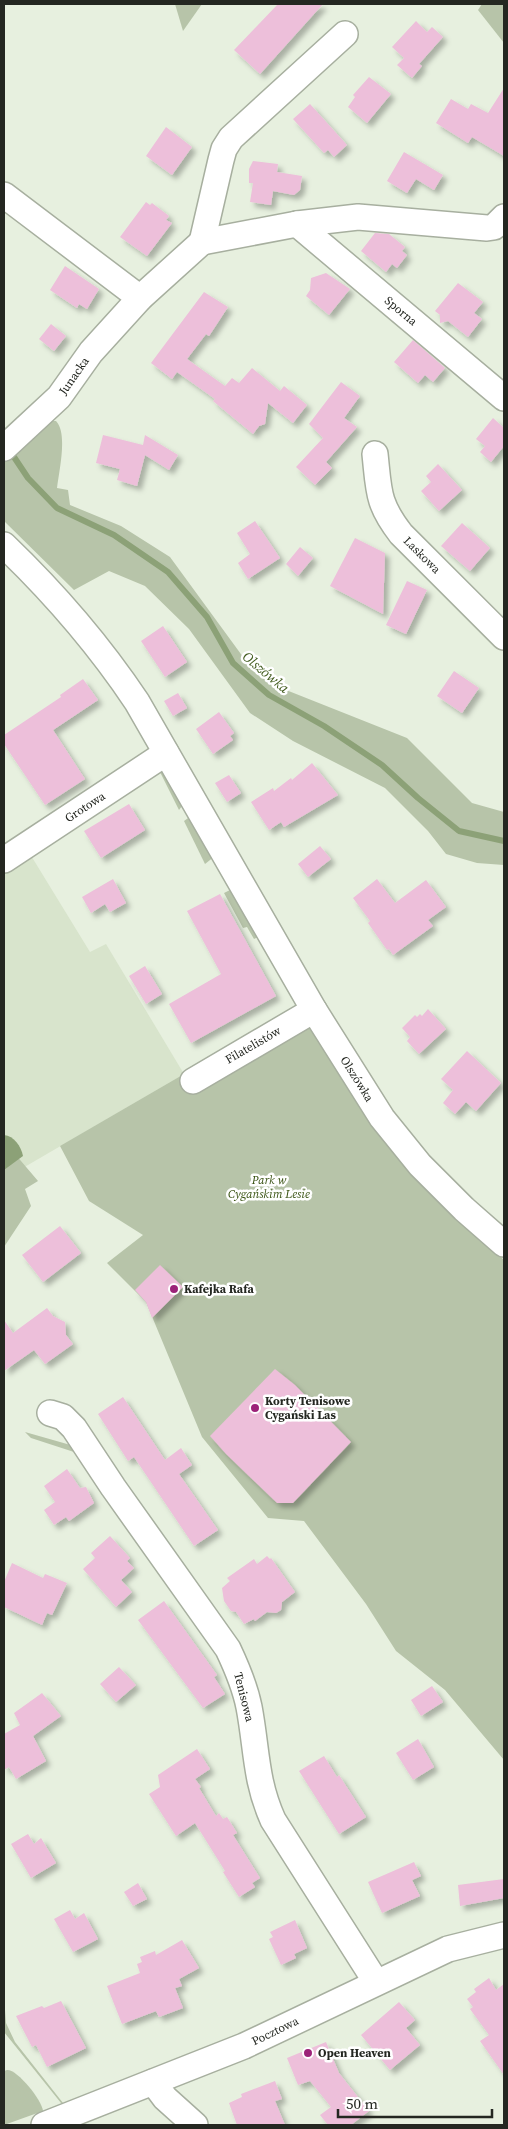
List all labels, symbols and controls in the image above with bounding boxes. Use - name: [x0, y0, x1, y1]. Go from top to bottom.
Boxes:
- street label: Sporna: [381, 293, 421, 330]
- street label: Junacka: [55, 353, 93, 399]
- street label: Laskowa: [400, 533, 445, 578]
- water label: Olszówka: [238, 646, 294, 698]
- street label: Grotowa: [62, 788, 109, 826]
- street label: Filatelistów: [222, 1022, 285, 1067]
- street label: Olszówka: [337, 1053, 378, 1106]
- park label: Park w Cygańskim Lesie: [228, 1172, 310, 1202]
- place label: Kafejka Rafa: [184, 1281, 255, 1297]
- marker: Kafejka Rafa: [168, 1283, 180, 1295]
- place label: Korty Tenisowe Cygański Las: [265, 1393, 350, 1423]
- marker: Korty Tenisowe Cygański Las: [249, 1402, 261, 1414]
- street label: Tenisowa: [230, 1671, 258, 1724]
- street label: Pocztowa: [249, 2012, 302, 2049]
- place label: Open Heaven: [318, 2045, 392, 2061]
- marker: Open Heaven: [302, 2047, 314, 2059]
- scale bar: [338, 2086, 492, 2118]
- text: 50 m: [346, 2093, 378, 2114]

